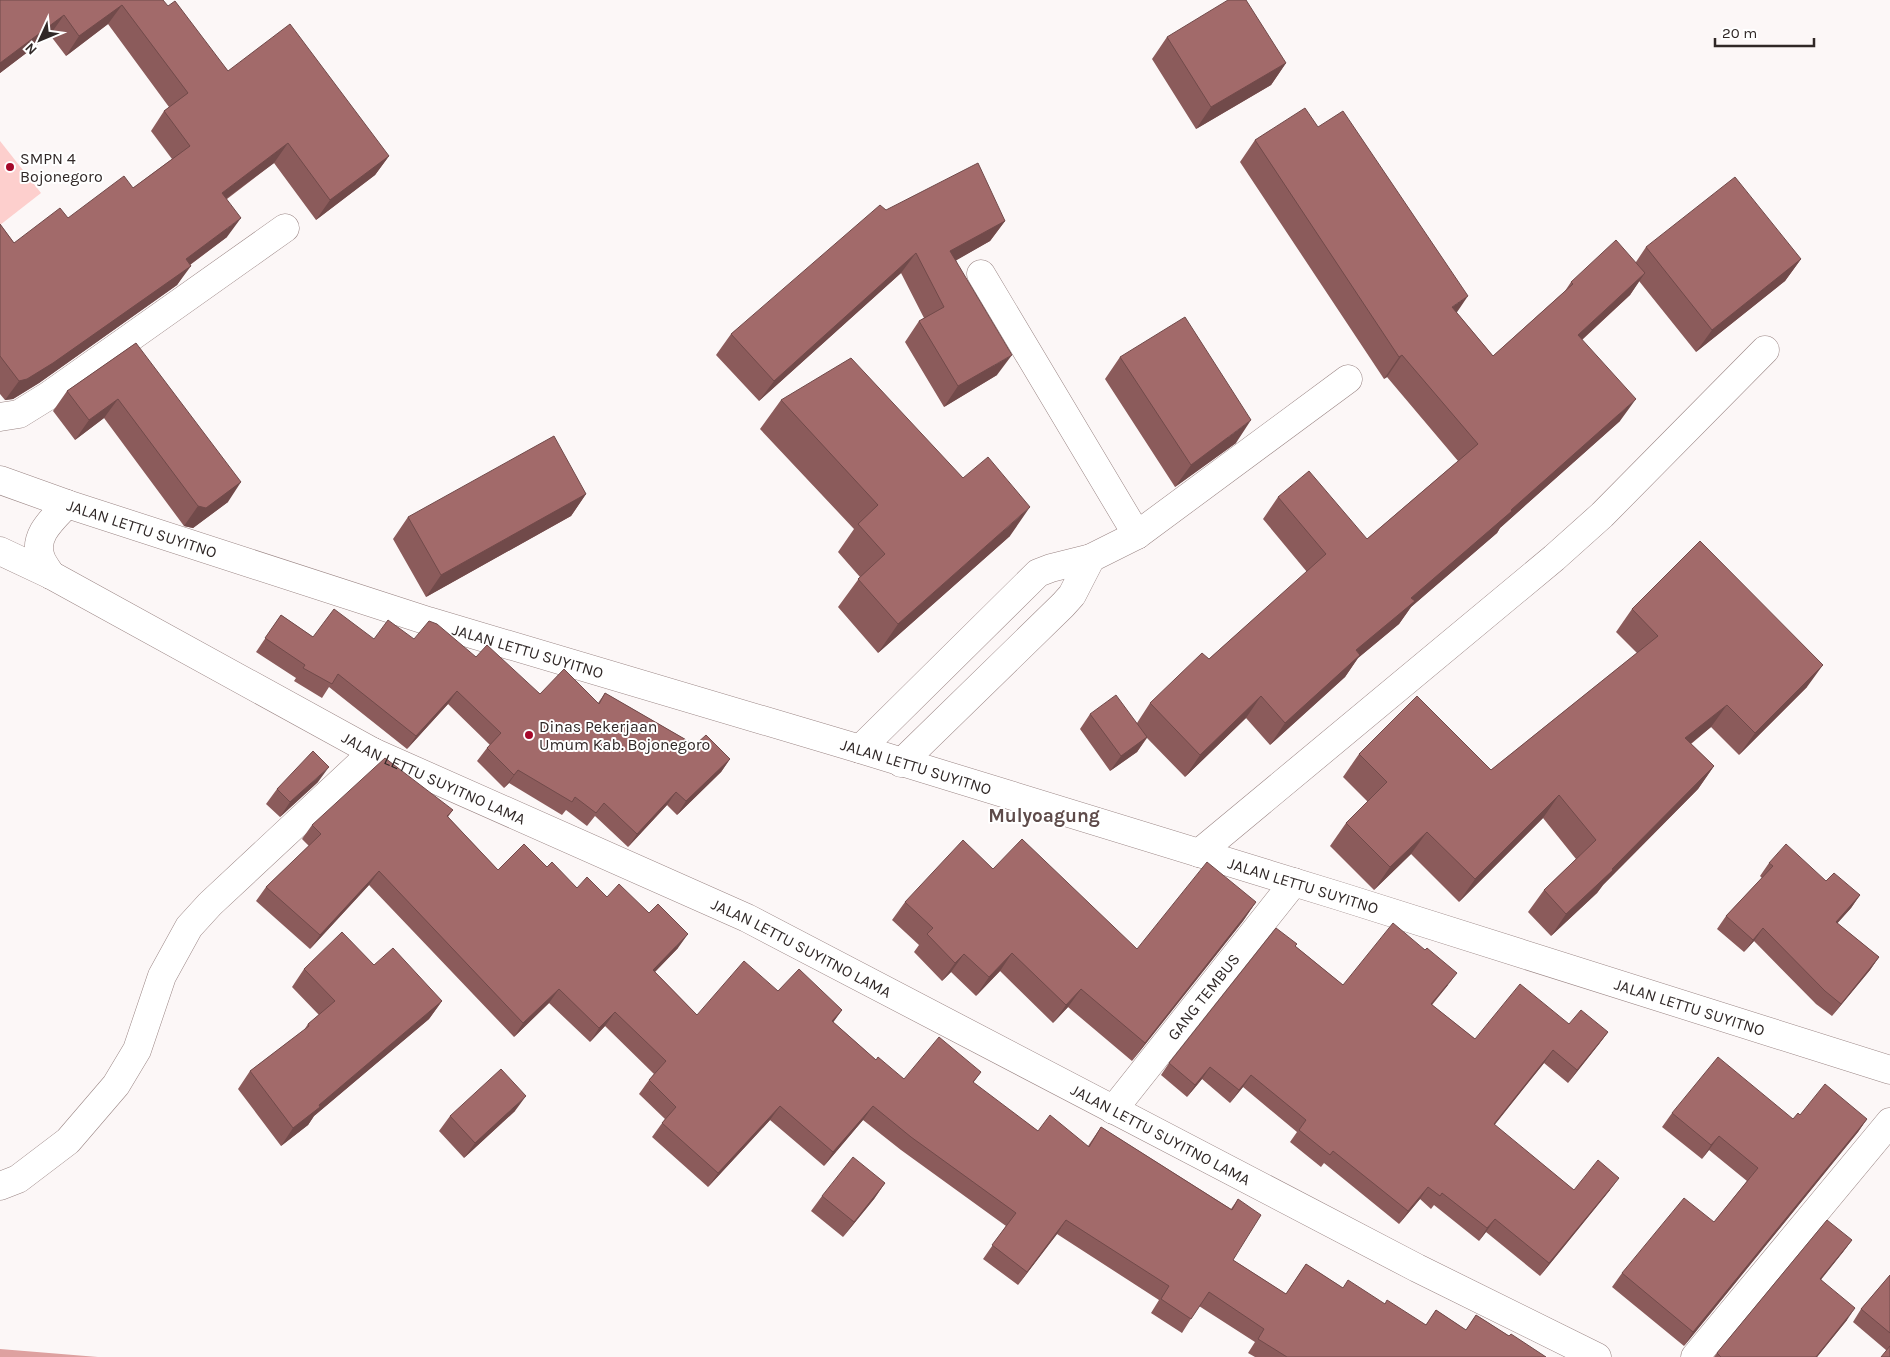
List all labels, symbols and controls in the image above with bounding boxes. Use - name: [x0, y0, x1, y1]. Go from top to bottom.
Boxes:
- north arrow: [15, 15, 65, 65]
- scale bar: [1715, 15, 1814, 47]
- text: 20 m: [1722, 24, 1757, 42]
- text: N: [21, 39, 41, 58]
- place label: SMPN 4 Bojonegoro: [20, 149, 103, 186]
- marker: SMPN 4 Bojonegoro: [4, 161, 16, 173]
- street label: JALAN LETTU SUYITNO: [64, 496, 219, 562]
- street label: JALAN LETTU SUYITNO: [450, 620, 606, 682]
- place label: Dinas Pekerjaan Umum Kab. Bojonegoro: [539, 717, 710, 754]
- street label: JALAN LETTU SUYITNO LAMA: [339, 728, 528, 829]
- marker: Dinas Pekerjaan Umum Kab. Bojonegoro: [523, 729, 535, 741]
- street label: JALAN LETTU SUYITNO: [838, 735, 994, 799]
- district label: Mulyoagung: [988, 805, 1100, 827]
- street label: JALAN LETTU SUYITNO: [1226, 853, 1381, 918]
- street label: JALAN LETTU SUYITNO LAMA: [708, 894, 895, 1002]
- street label: GANG TEMBUS: [1163, 950, 1244, 1044]
- street label: JALAN LETTU SUYITNO: [1612, 975, 1767, 1040]
- street label: JALAN LETTU SUYITNO LAMA: [1068, 1080, 1254, 1189]

